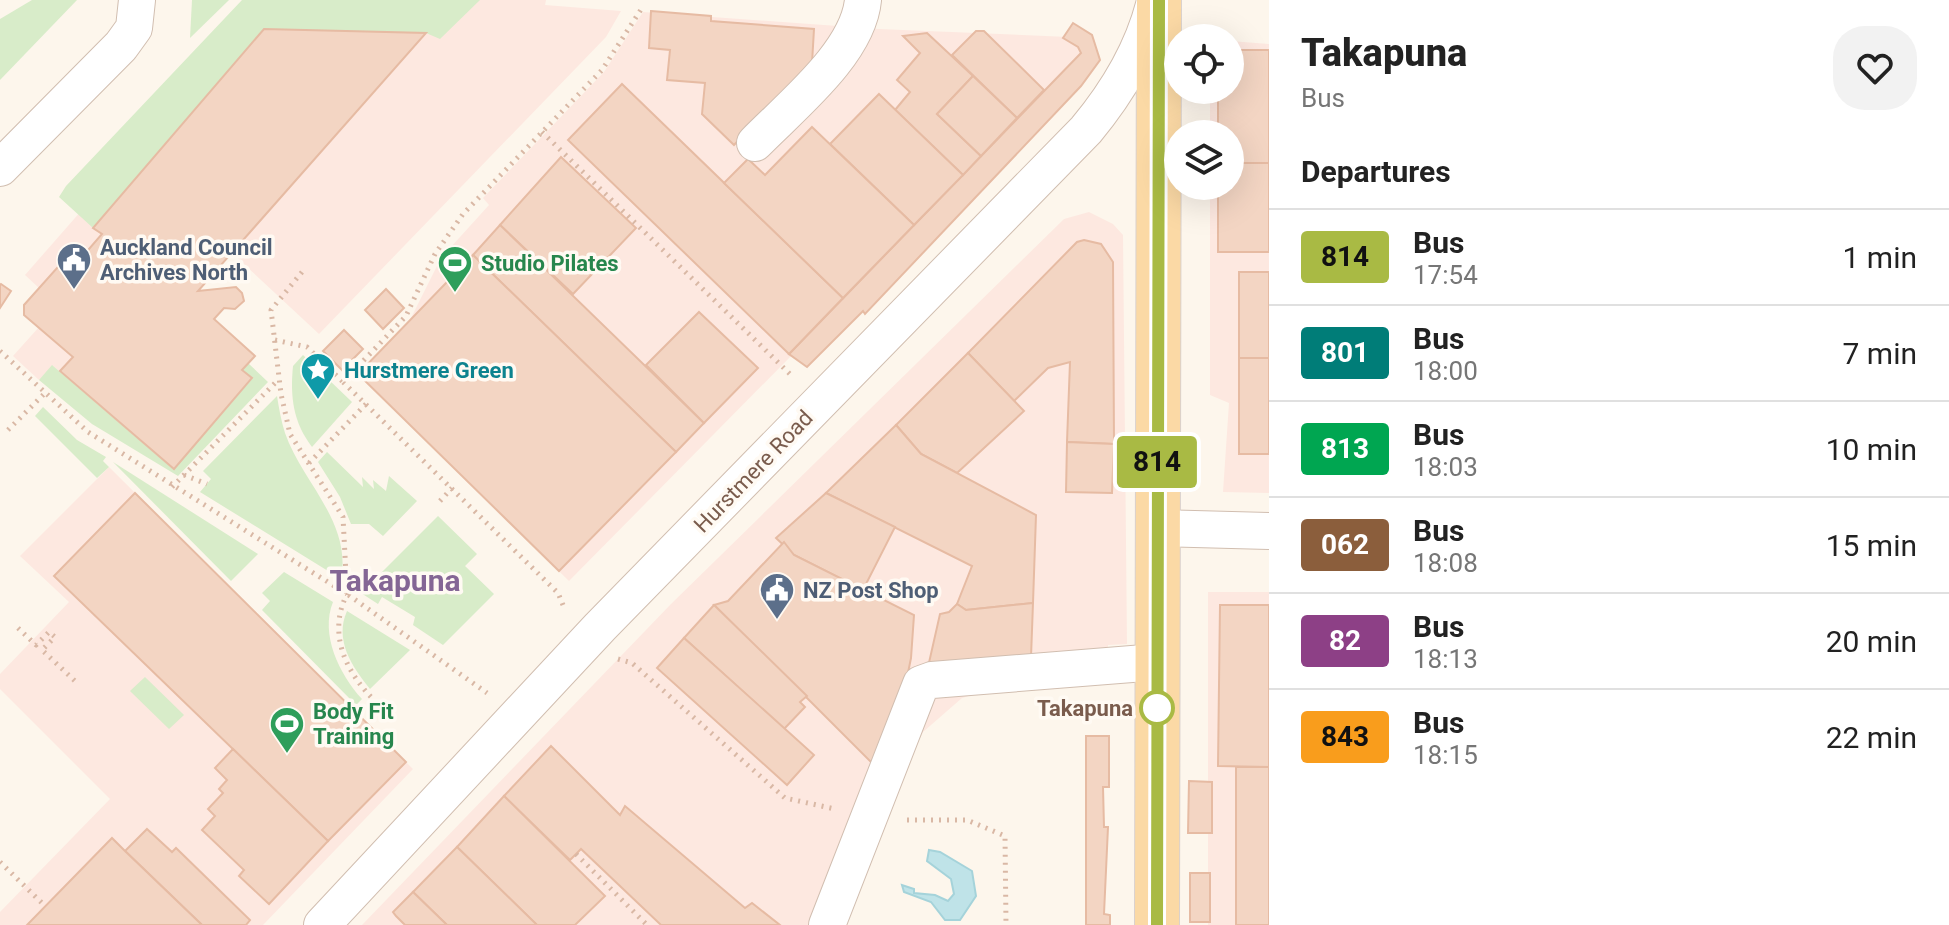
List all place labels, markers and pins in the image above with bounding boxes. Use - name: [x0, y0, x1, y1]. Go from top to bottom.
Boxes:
- place label: Auckland Council Archives North: [100, 235, 273, 285]
- public building icon: Auckland Council Archives North: [55, 241, 93, 291]
- sports icon: Studio Pilates: [436, 244, 474, 294]
- place label: Studio Pilates: [481, 251, 619, 276]
- place icon: Hurstmere Green: [299, 351, 337, 401]
- place label: Hurstmere Green: [344, 358, 514, 383]
- public building icon: NZ Post Shop: [758, 571, 796, 621]
- place label: NZ Post Shop: [803, 578, 939, 603]
- marker: Takapuna: [1140, 691, 1174, 725]
- place label: Takapuna: [1037, 696, 1133, 721]
- place label: Body Fit Training: [313, 699, 394, 749]
- sports icon: Body Fit Training: [268, 705, 306, 755]

